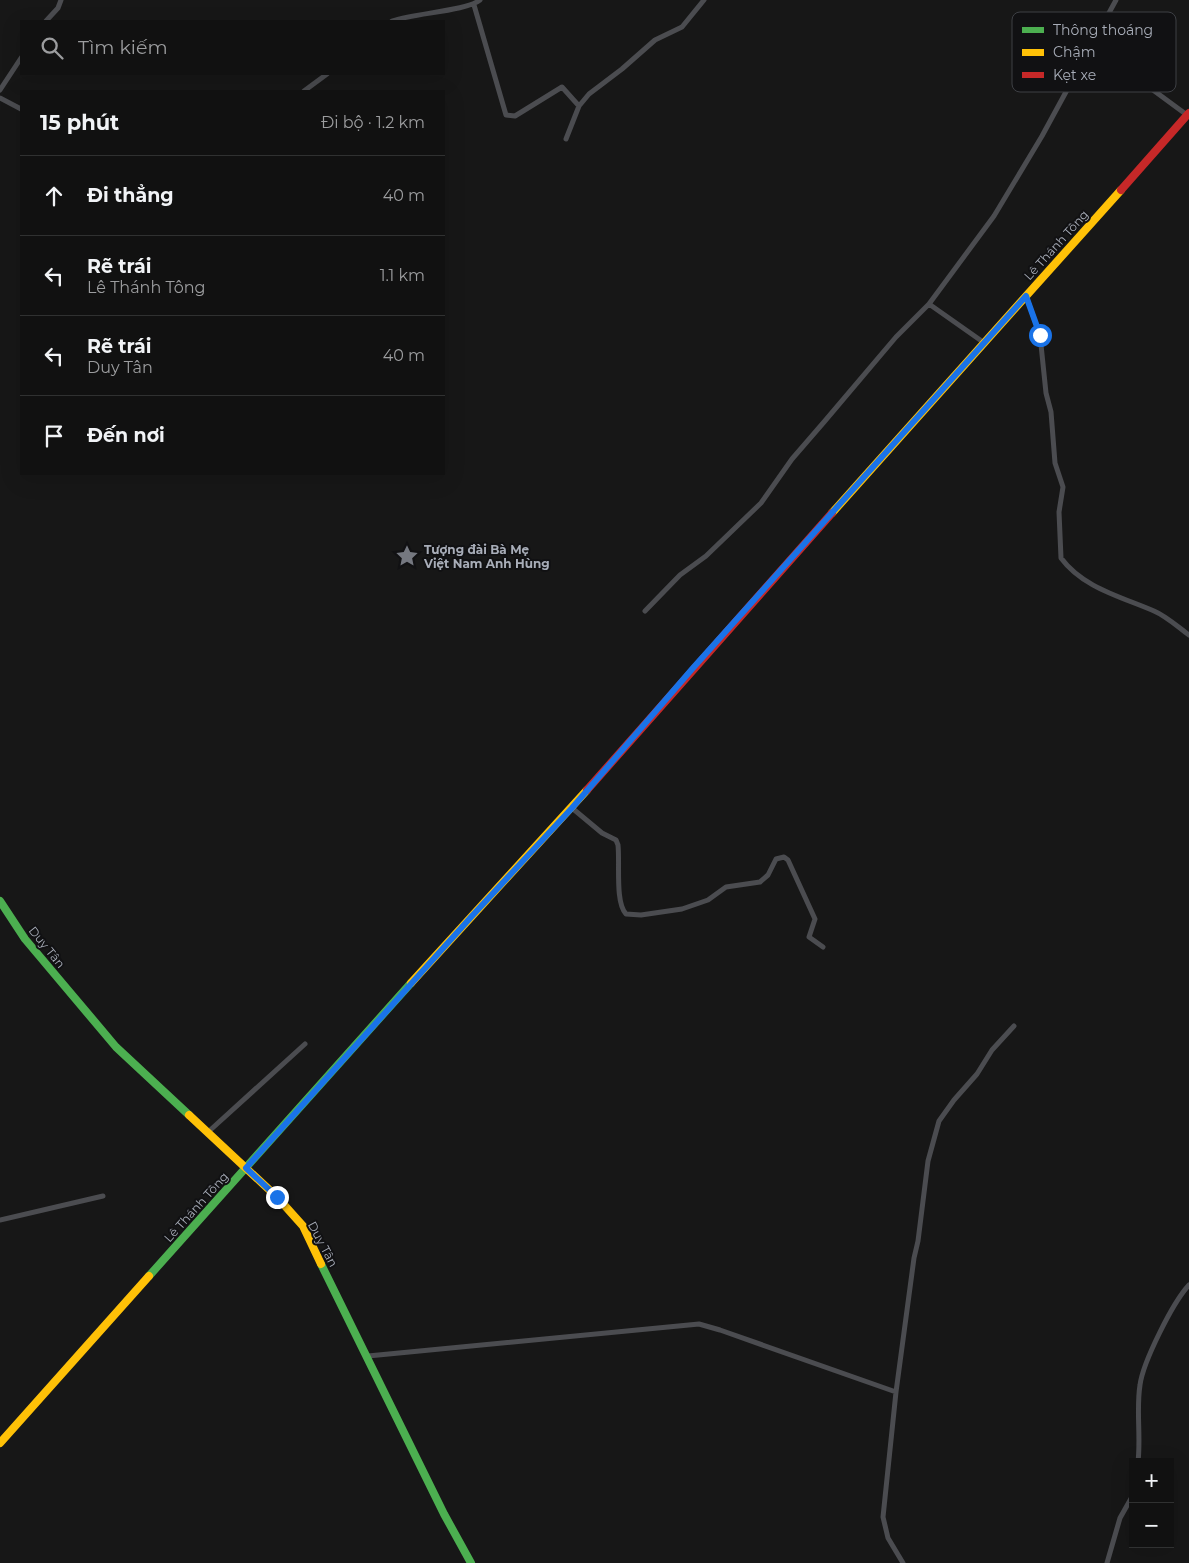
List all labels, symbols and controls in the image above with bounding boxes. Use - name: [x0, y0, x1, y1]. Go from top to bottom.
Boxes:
- legend: [1012, 12, 1176, 92]
- search box: [20, 20, 445, 75]
- text: Thông thoáng: [1053, 21, 1153, 39]
- icon: search: [38, 34, 66, 62]
- text: Tìm kiếm: [78, 36, 168, 59]
- text: Chậm: [1053, 43, 1096, 61]
- text: Kẹt xe: [1053, 66, 1096, 84]
- text: 15 phút: [40, 110, 119, 135]
- text: Đi bộ · 1.2 km: [321, 113, 425, 132]
- icon: ahead: [40, 182, 68, 210]
- text: Đi thẳng: [87, 184, 174, 207]
- text: 40 m: [383, 186, 425, 205]
- street label: Lê Thánh Tông: [1021, 207, 1091, 283]
- text: Rẽ trái: [87, 255, 152, 278]
- icon: left: [40, 262, 68, 290]
- text: 1.1 km: [380, 266, 425, 285]
- text: Lê Thánh Tông: [87, 278, 206, 297]
- route start: [1029, 324, 1052, 347]
- text: Rẽ trái: [87, 335, 152, 358]
- icon: left: [40, 342, 68, 370]
- text: 40 m: [383, 346, 425, 365]
- text: Duy Tân: [87, 358, 153, 377]
- icon: arrive: [40, 422, 68, 450]
- text: Đến nơi: [87, 424, 165, 447]
- place label: Tượng đài Bà Mẹ Việt Nam Anh Hùng: [423, 542, 550, 571]
- place icon: Tượng đài Bà Mẹ Việt Nam Anh Hùng: [394, 543, 420, 569]
- street label: Duy Tân: [26, 923, 68, 971]
- street label: Lê Thánh Tông: [161, 1169, 231, 1245]
- route end: [266, 1186, 289, 1209]
- street label: Duy Tân: [305, 1219, 341, 1269]
- map controls: [1129, 1458, 1174, 1548]
- button: +: [1129, 1458, 1174, 1503]
- button: −: [1129, 1503, 1174, 1548]

